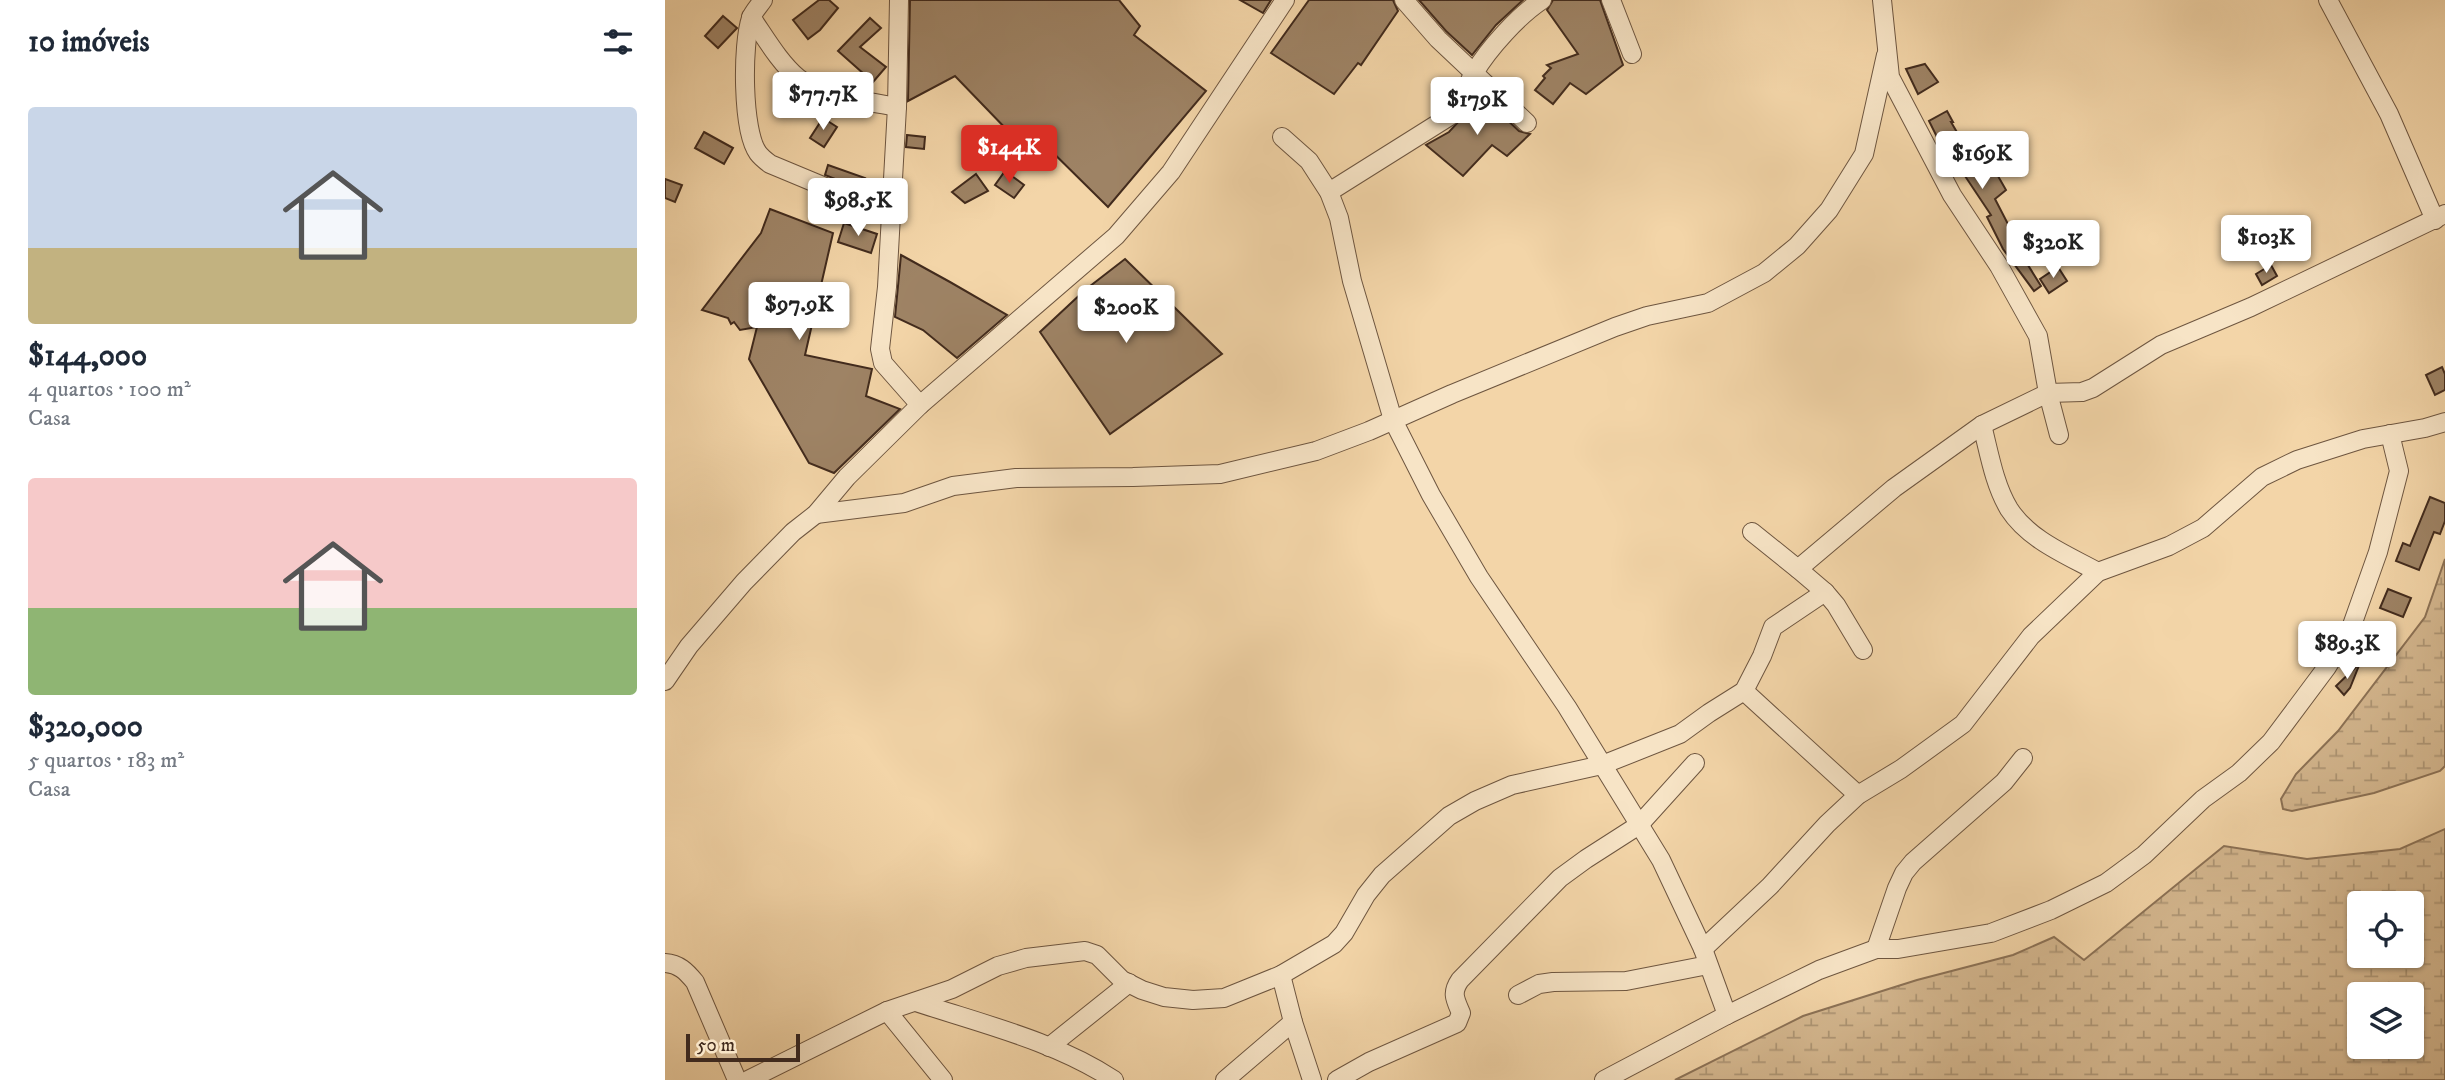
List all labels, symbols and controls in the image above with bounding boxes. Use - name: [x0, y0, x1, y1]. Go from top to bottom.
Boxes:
- icon: filters: [599, 23, 637, 61]
- text: 10 imóveis: [28, 24, 150, 61]
- pin: $77.7K: [766, 72, 880, 132]
- pin: $179K: [1428, 78, 1526, 137]
- text: $77.7K: [789, 80, 858, 109]
- text: $179K: [1447, 85, 1507, 114]
- pin: $144K: [960, 125, 1058, 185]
- pin: $169K: [1933, 132, 2031, 191]
- text: $144K: [977, 133, 1041, 162]
- text: $169K: [1952, 139, 2012, 168]
- icon: home: [270, 152, 396, 278]
- pin: $98.5K: [801, 178, 915, 238]
- text: $98.5K: [824, 186, 892, 215]
- pin: $103K: [2217, 216, 2315, 275]
- pin: $320K: [2004, 220, 2102, 280]
- text: $103K: [2237, 223, 2295, 252]
- text: $320K: [2023, 228, 2083, 257]
- pin: $97.9K: [742, 282, 856, 342]
- pin: $200K: [1077, 286, 1175, 345]
- text: $97.9K: [764, 290, 834, 319]
- text: $200K: [1094, 293, 1158, 322]
- text: $144,000: [28, 338, 147, 375]
- text: 4 quartos · 100 m²: [28, 375, 191, 404]
- text: Casa: [28, 404, 71, 433]
- icon: home: [270, 523, 396, 649]
- pin: $89.3K: [2290, 622, 2404, 681]
- text: $89.3K: [2314, 629, 2380, 658]
- text: $320,000: [28, 709, 143, 746]
- text: 5 quartos · 183 m²: [28, 746, 184, 775]
- text: Casa: [28, 775, 71, 804]
- map controls: [2347, 891, 2424, 1059]
- button: locate: [2347, 891, 2424, 968]
- button: layers: [2347, 982, 2424, 1059]
- scale bar: [686, 1031, 800, 1063]
- text: 50 m: [697, 1034, 735, 1057]

